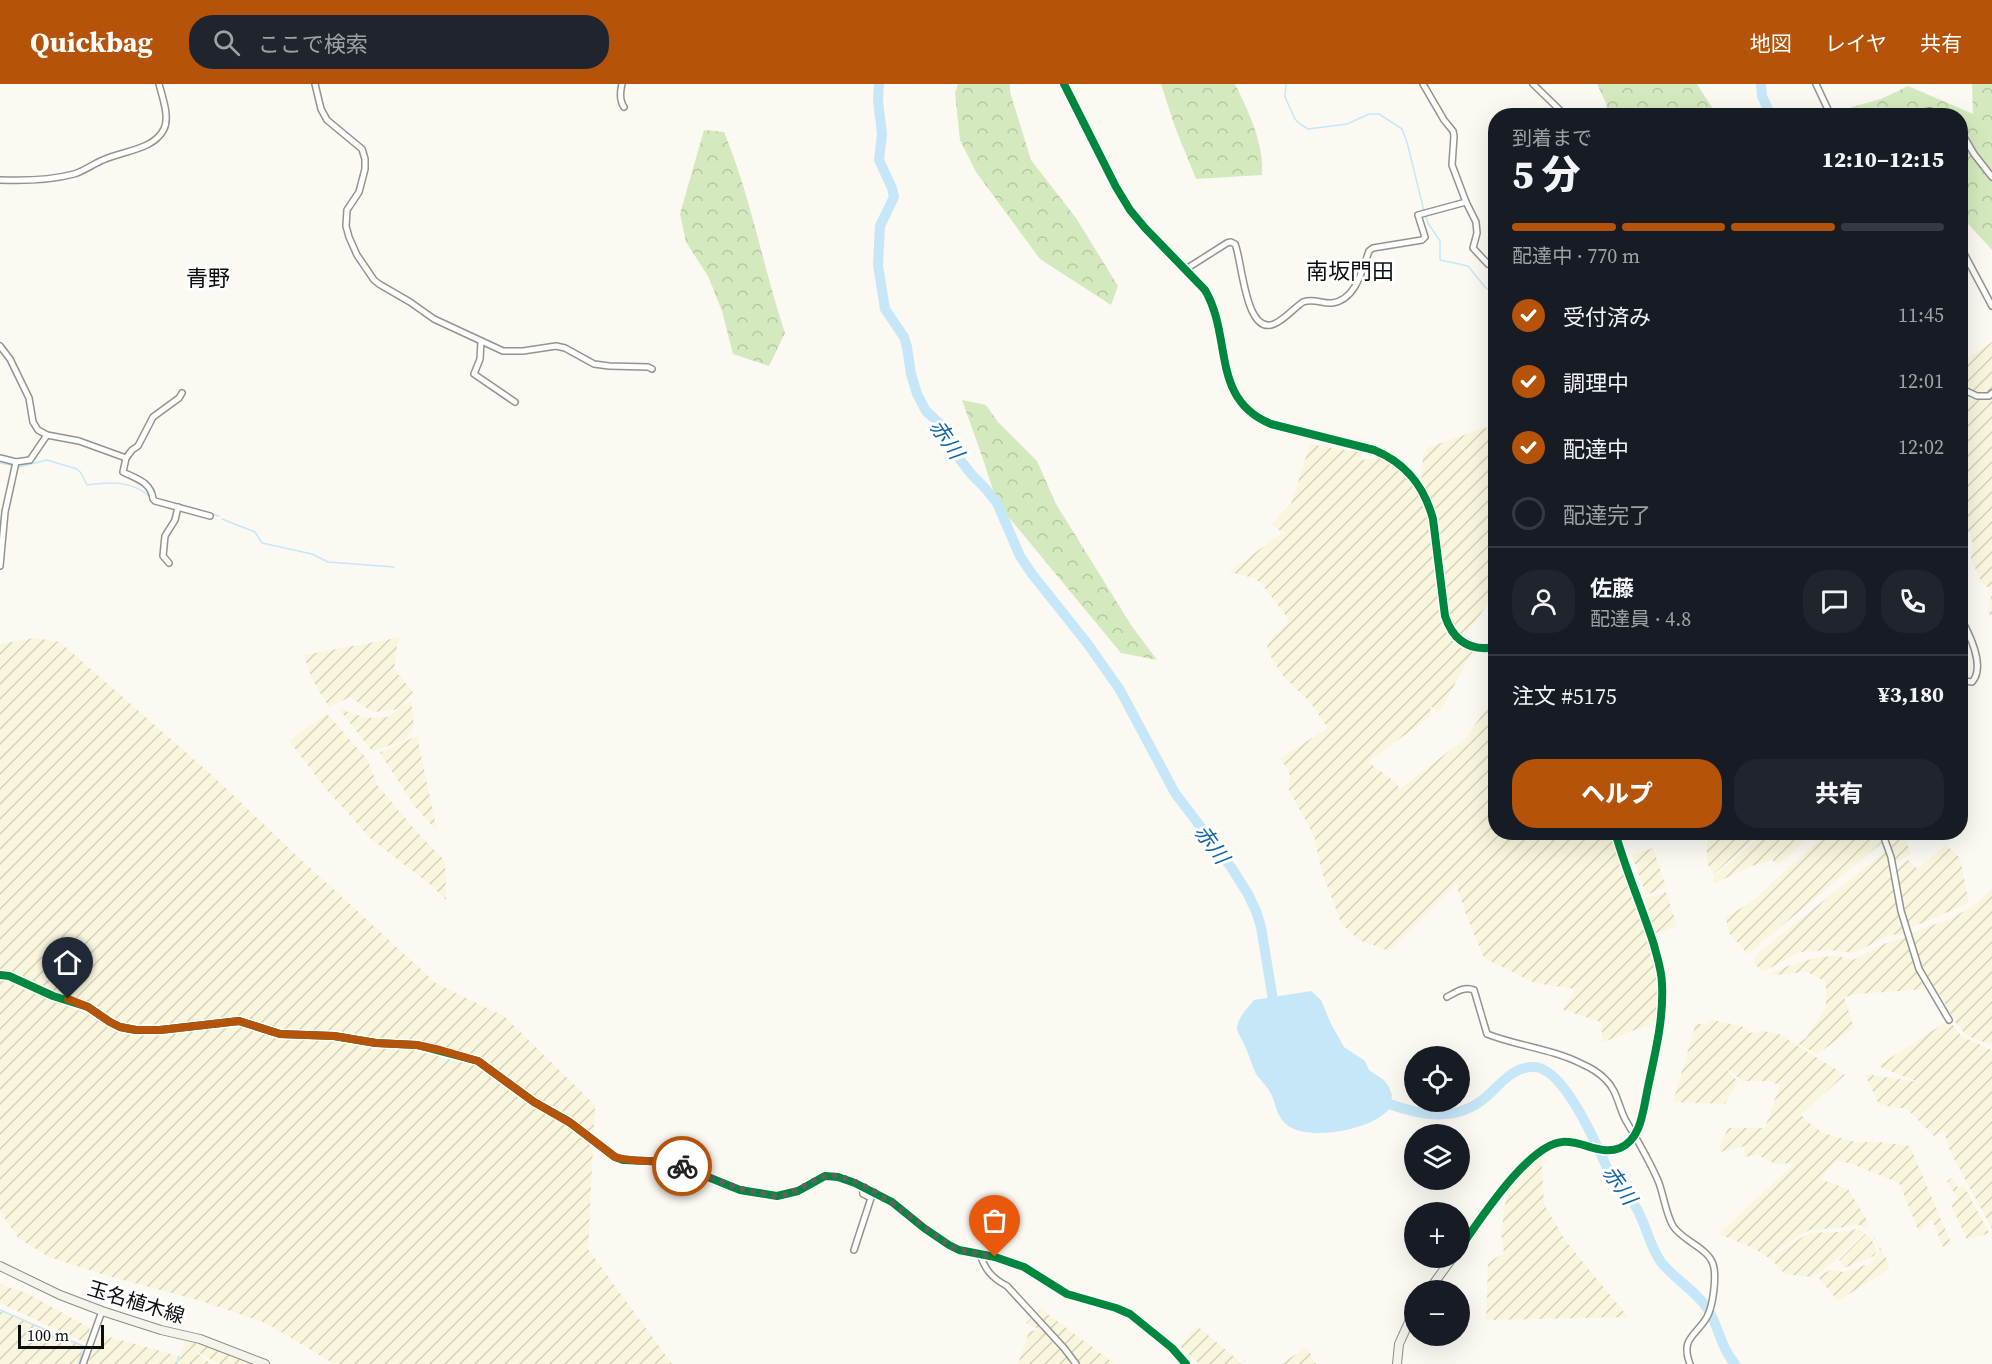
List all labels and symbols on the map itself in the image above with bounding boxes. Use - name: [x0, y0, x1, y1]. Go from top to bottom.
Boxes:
- district label: 南坂門田: [1306, 256, 1394, 286]
- district label: 青野: [186, 263, 230, 293]
- water label: 赤川: [923, 413, 972, 466]
- water label: 赤川: [1188, 818, 1237, 871]
- pin: [42, 937, 93, 999]
- courier: [652, 1136, 712, 1196]
- water label: 赤川: [1596, 1159, 1645, 1212]
- pin: [969, 1195, 1020, 1257]
- street label: 玉名植木線: [84, 1274, 188, 1330]
- scale bar: [18, 1322, 104, 1350]

